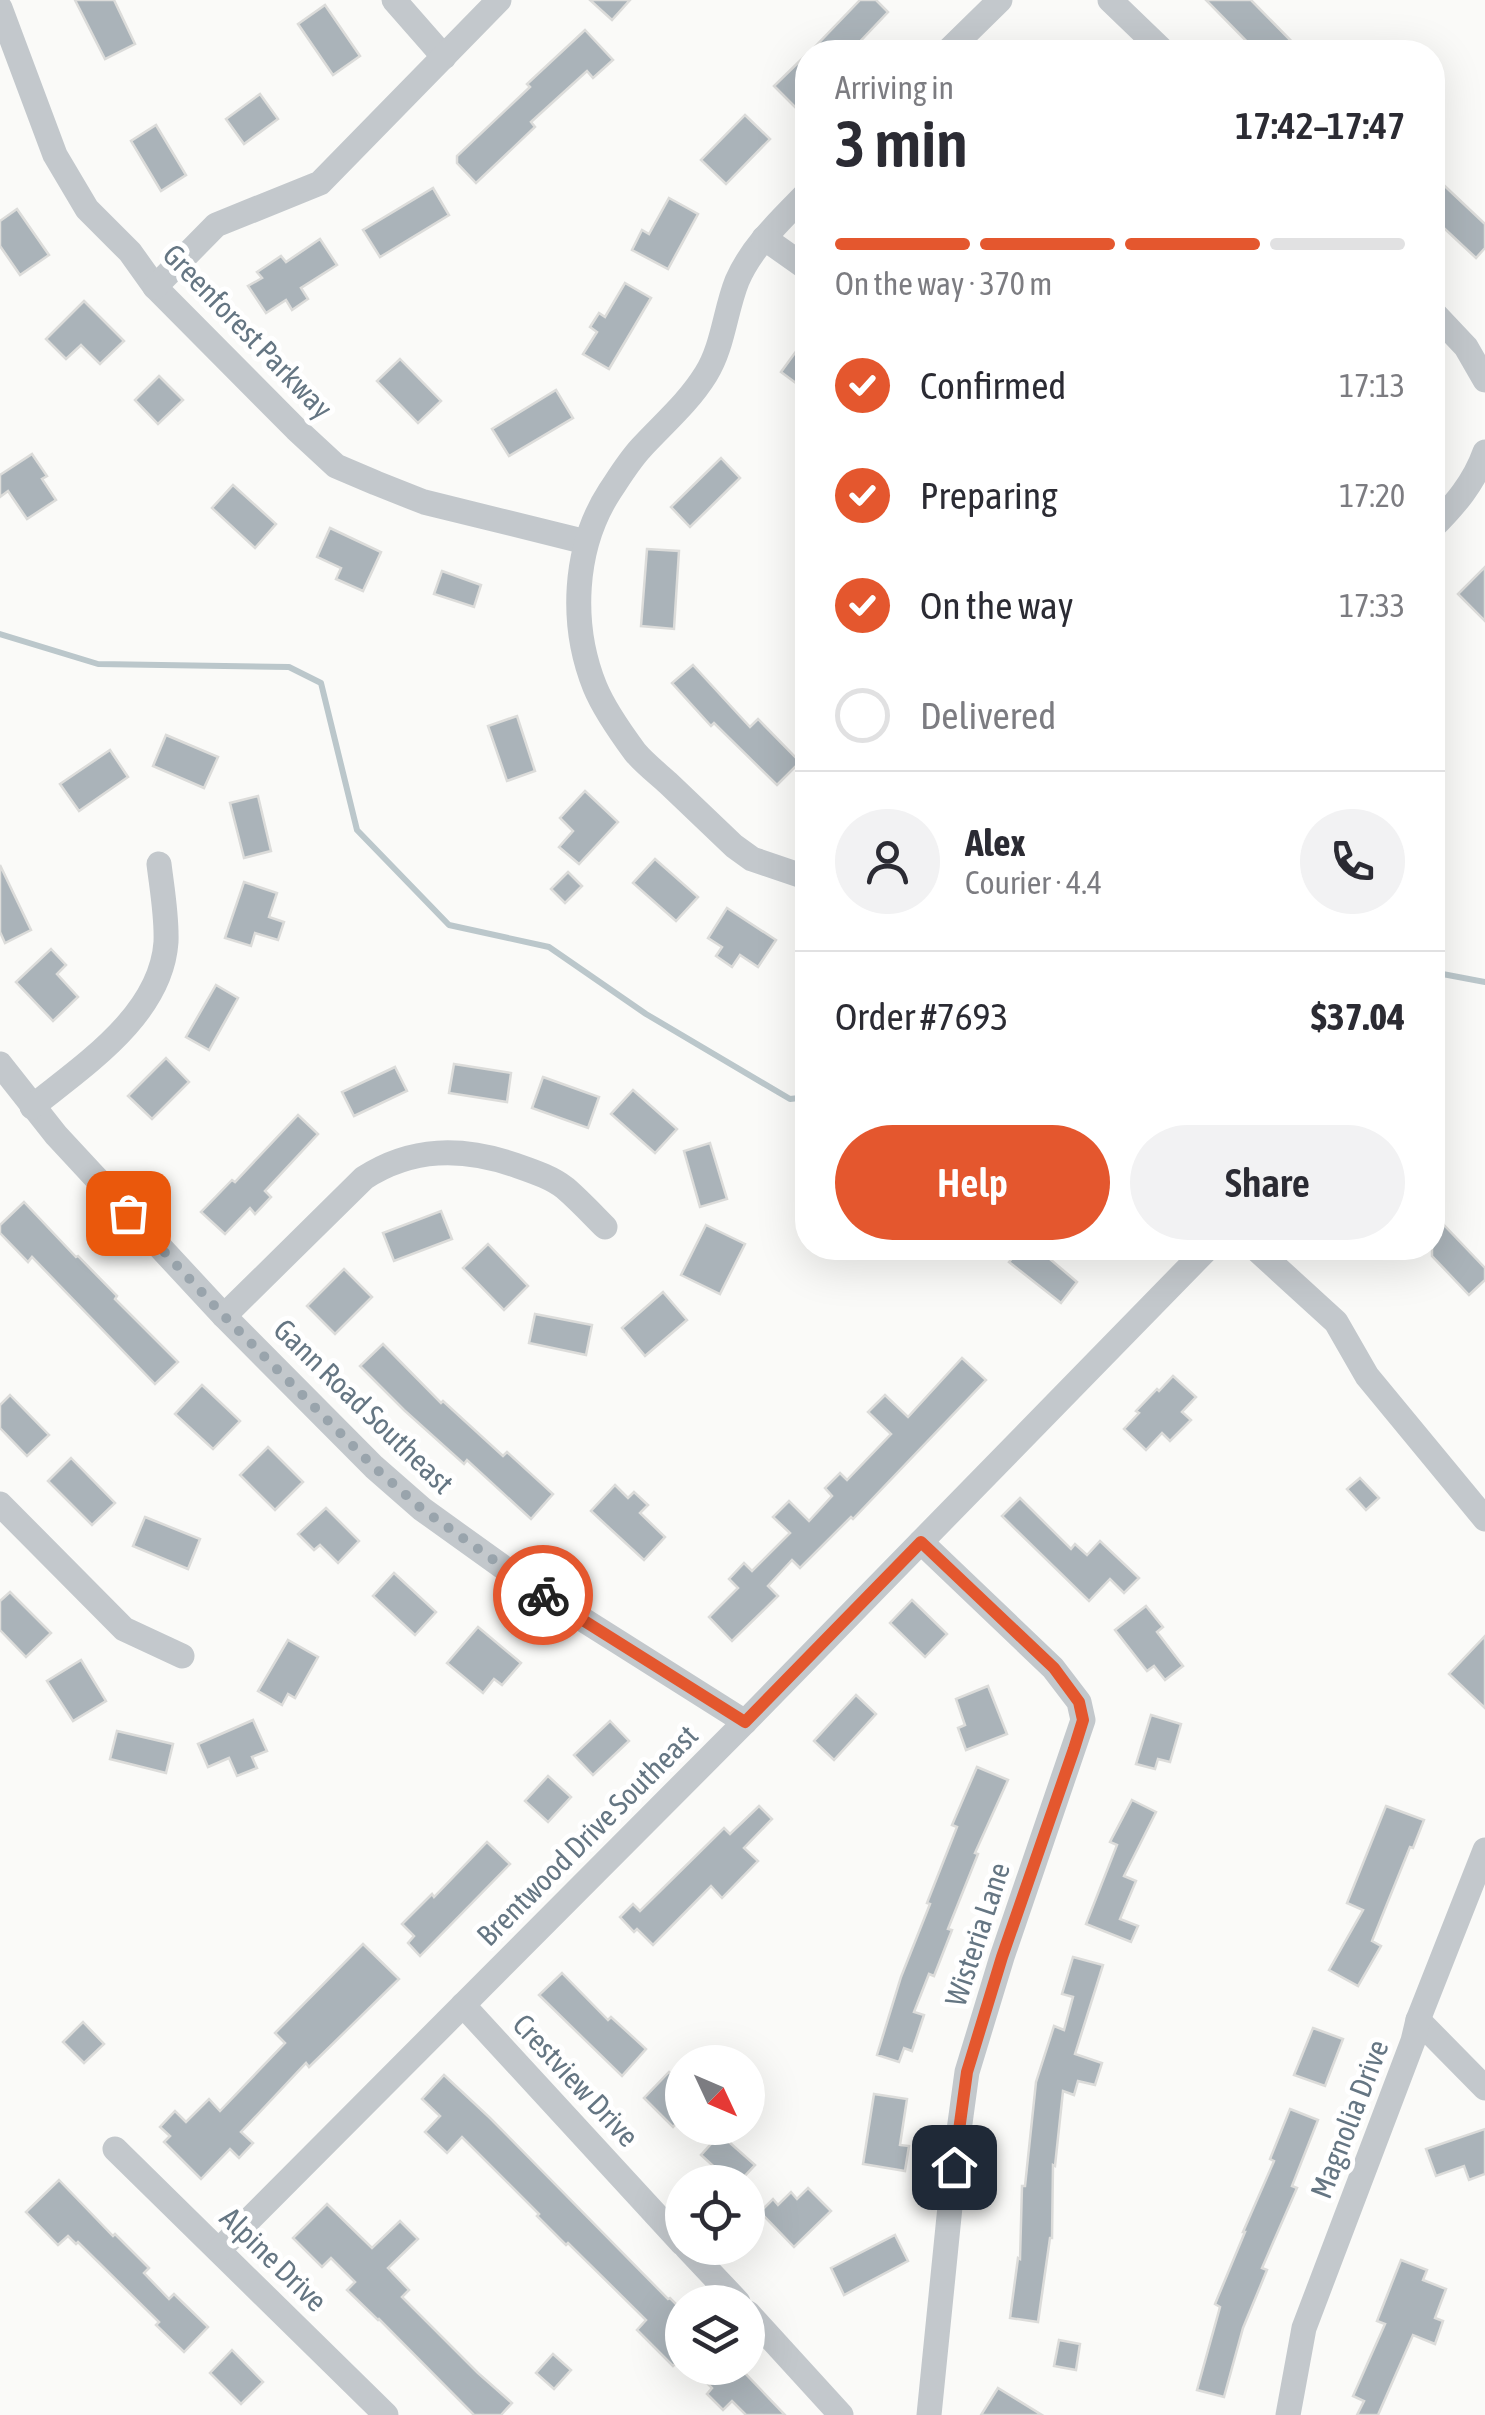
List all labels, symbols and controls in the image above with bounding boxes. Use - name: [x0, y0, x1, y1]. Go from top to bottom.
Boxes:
- text: Arriving in: [835, 69, 954, 106]
- text: 17:42–17:47: [1235, 104, 1405, 147]
- text: 3 min: [835, 106, 968, 181]
- street label: Greenforest Parkway: [156, 237, 340, 425]
- text: On the way · 370 m: [835, 265, 1052, 302]
- icon: check: [835, 358, 890, 413]
- text: Confirmed: [920, 364, 1066, 407]
- text: 17:13: [1339, 367, 1405, 404]
- icon: check: [835, 468, 890, 523]
- text: Preparing: [920, 474, 1058, 517]
- text: 17:20: [1339, 477, 1405, 514]
- icon: check: [835, 578, 890, 633]
- text: On the way: [920, 584, 1073, 627]
- text: 17:33: [1339, 587, 1405, 624]
- text: Delivered: [920, 694, 1056, 737]
- button: person: [835, 809, 940, 914]
- button: phone: [1300, 809, 1405, 914]
- text: Alex: [965, 821, 1026, 864]
- text: Courier · 4.4: [965, 864, 1102, 901]
- text: Order #7693: [835, 995, 1008, 1038]
- text: $37.04: [1311, 995, 1405, 1038]
- button: Help: [835, 1125, 1110, 1240]
- button: Share: [1130, 1125, 1405, 1240]
- pin: [86, 1171, 171, 1256]
- icon: bag: [101, 1186, 156, 1241]
- street label: Gann Road Southeast: [267, 1312, 461, 1500]
- courier: [493, 1545, 593, 1645]
- icon: bike: [516, 1568, 571, 1623]
- street label: Brentwood Drive Southeast: [470, 1718, 704, 1952]
- street label: Wisteria Lane: [938, 1858, 1016, 2010]
- street label: Crestview Drive: [506, 2007, 646, 2153]
- street label: Magnolia Drive: [1303, 2035, 1395, 2203]
- north arrow: [665, 2045, 765, 2145]
- map controls: [665, 2045, 765, 2385]
- pin: [912, 2125, 997, 2210]
- icon: home: [927, 2140, 982, 2195]
- button: locate: [665, 2165, 765, 2265]
- street label: Alpine Drive: [214, 2200, 334, 2318]
- button: layers: [665, 2285, 765, 2385]

